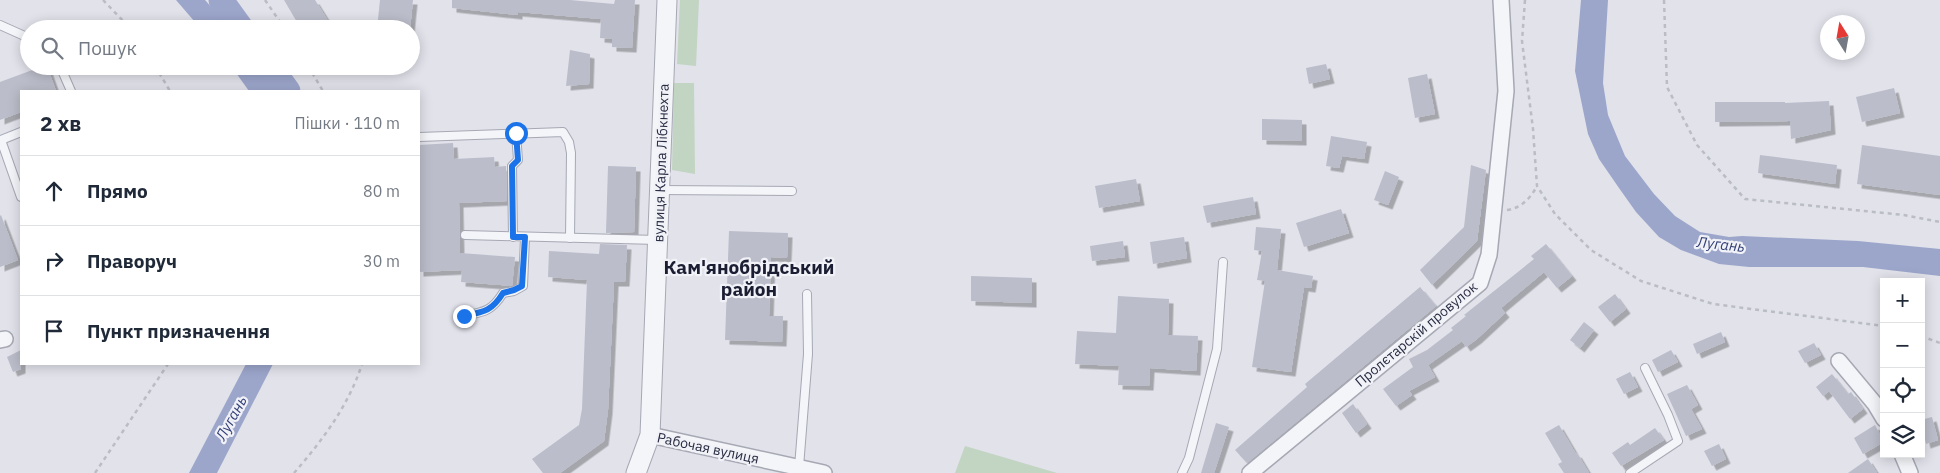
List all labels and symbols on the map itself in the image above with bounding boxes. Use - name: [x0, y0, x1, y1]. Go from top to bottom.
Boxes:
- north arrow: [1820, 15, 1865, 60]
- street label: вулиця Карла Лібкнехта: [649, 83, 673, 243]
- route start: [505, 122, 528, 145]
- water label: Лугань: [1695, 232, 1746, 256]
- district label: Кам'янобрідський район: [664, 255, 834, 301]
- street label: Пролєтарскій провулок: [1351, 277, 1481, 390]
- route end: [453, 305, 476, 328]
- water label: Лугань: [211, 392, 251, 444]
- street label: Рабочая вулиця: [655, 428, 761, 468]

